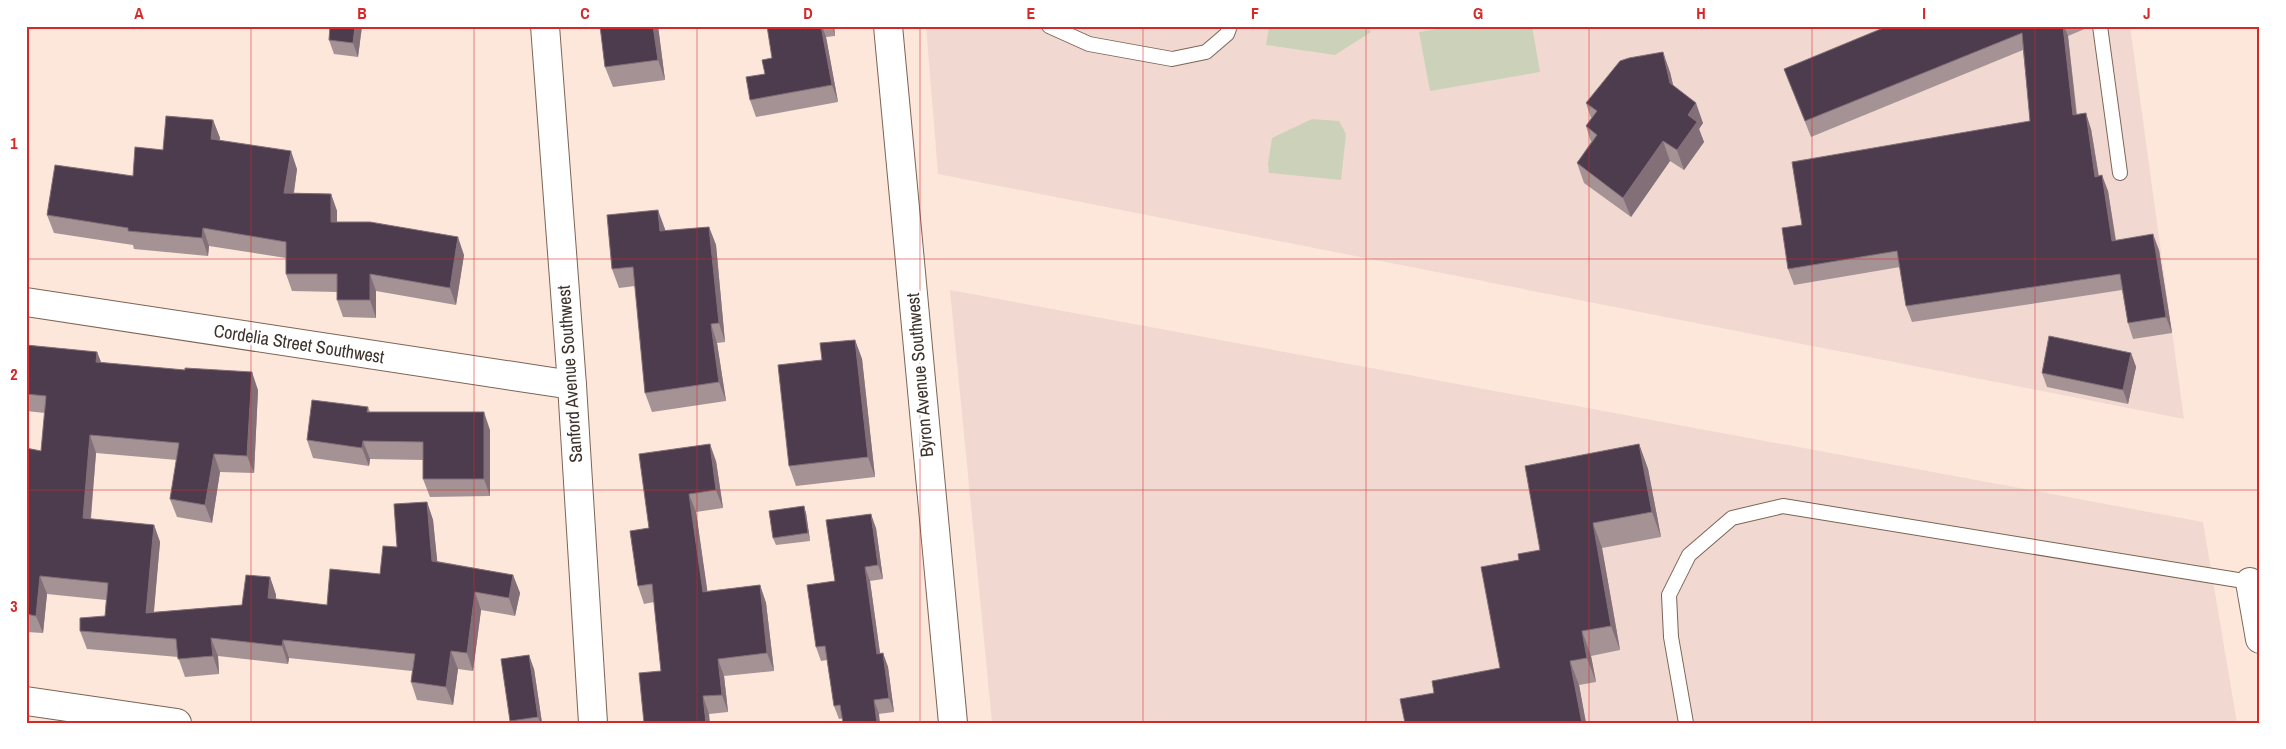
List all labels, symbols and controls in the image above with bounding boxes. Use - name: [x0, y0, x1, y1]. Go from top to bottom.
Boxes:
- text: A: [134, 2, 144, 24]
- text: B: [357, 2, 367, 24]
- text: C: [580, 2, 590, 24]
- text: D: [803, 2, 813, 24]
- text: E: [1027, 2, 1036, 24]
- text: F: [1251, 2, 1259, 24]
- text: G: [1473, 2, 1483, 24]
- text: H: [1696, 2, 1706, 24]
- text: I: [1922, 2, 1926, 24]
- text: J: [2143, 2, 2151, 24]
- text: 1: [10, 132, 18, 154]
- street label: Sanford Avenue Southwest: [551, 284, 588, 464]
- street label: Byron Avenue Southwest: [900, 292, 939, 458]
- street label: Cordelia Street Southwest: [212, 318, 386, 369]
- text: 2: [10, 363, 18, 385]
- text: 3: [10, 595, 18, 617]

